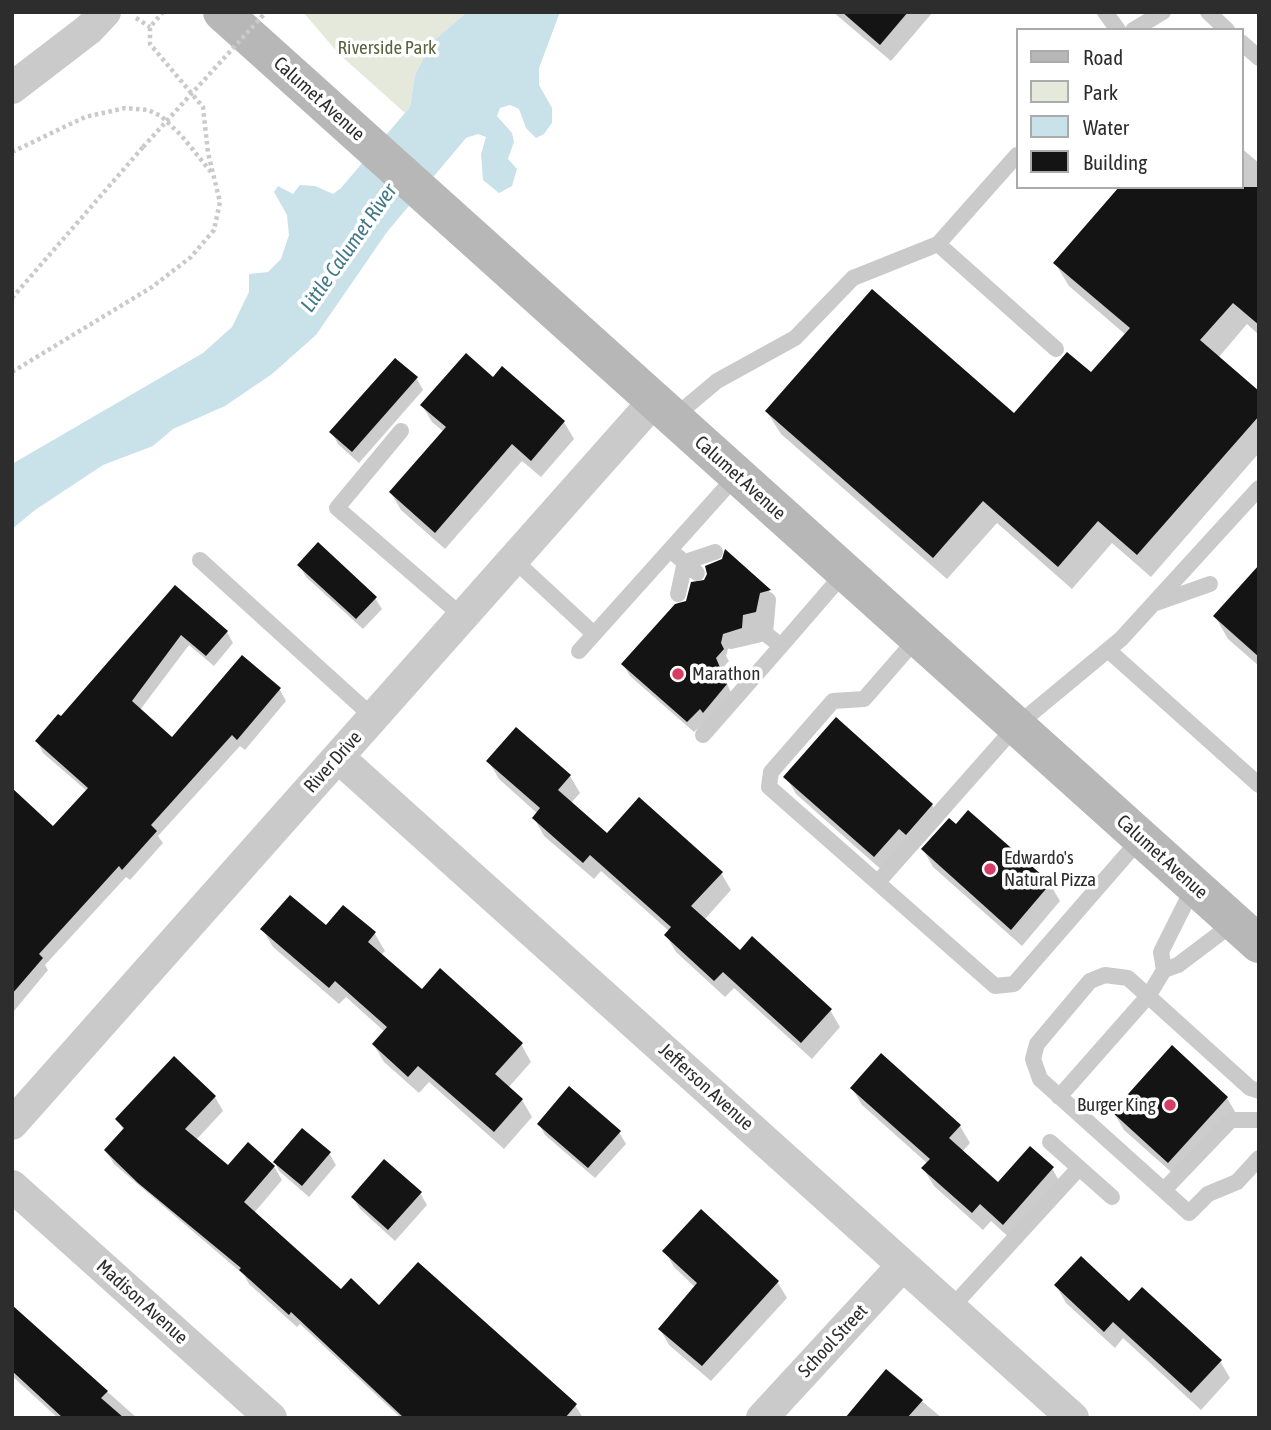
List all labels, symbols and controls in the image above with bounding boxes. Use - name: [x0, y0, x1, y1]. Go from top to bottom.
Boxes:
- legend: [1016, 28, 1243, 189]
- park label: Riverside Park: [338, 37, 436, 59]
- text: Road: [1083, 45, 1123, 69]
- street label: Calumet Avenue: [269, 52, 369, 146]
- text: Park: [1083, 80, 1118, 104]
- text: Water: [1083, 115, 1129, 139]
- text: Building: [1083, 150, 1147, 174]
- water label: Little Calumet River: [295, 179, 403, 317]
- street label: Calumet Avenue: [690, 431, 790, 525]
- place label: Marathon: [692, 663, 760, 685]
- marker: Marathon: [670, 666, 686, 682]
- street label: River Drive: [299, 726, 367, 798]
- street label: Calumet Avenue: [1112, 810, 1212, 904]
- place label: Edwardo's Natural Pizza: [1004, 847, 1096, 891]
- marker: Edwardo's Natural Pizza: [982, 861, 998, 877]
- street label: Jefferson Avenue: [654, 1039, 758, 1135]
- place label: Burger King: [1077, 1094, 1156, 1116]
- marker: Burger King: [1162, 1097, 1178, 1113]
- street label: Madison Avenue: [92, 1255, 192, 1349]
- street label: School Street: [793, 1300, 873, 1382]

